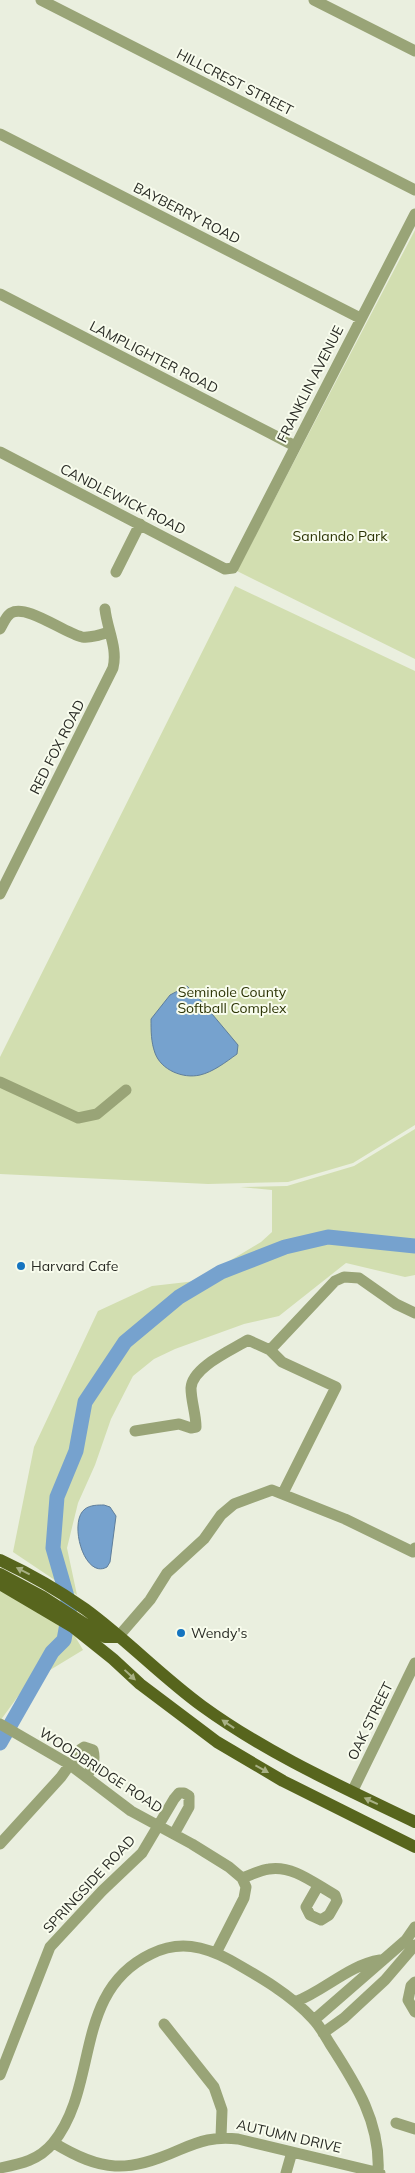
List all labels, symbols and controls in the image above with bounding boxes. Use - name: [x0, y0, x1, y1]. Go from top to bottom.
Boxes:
- street label: HILLCREST STREET: [174, 45, 297, 119]
- street label: BAYBERRY ROAD: [130, 178, 244, 248]
- street label: LAMPLIGHTER ROAD: [87, 317, 221, 397]
- street label: FRANKLIN AVENUE: [273, 323, 347, 445]
- street label: CANDLEWICK ROAD: [57, 460, 189, 538]
- park label: Sanlando Park: [293, 527, 388, 545]
- street label: RED FOX ROAD: [25, 697, 89, 797]
- park label: Seminole County Softball Complex: [177, 983, 287, 1017]
- place label: Harvard Cafe: [31, 1257, 118, 1275]
- marker: Harvard Cafe: [15, 1260, 27, 1272]
- one-way arrow: [16, 1567, 30, 1575]
- place label: Wendy's: [191, 1624, 247, 1642]
- marker: Wendy's: [175, 1627, 187, 1639]
- one-way arrow: [124, 1669, 136, 1681]
- street label: OAK STREET: [343, 1678, 397, 1763]
- one-way arrow: [221, 1719, 235, 1729]
- street label: WOODBRIDGE ROAD: [36, 1723, 166, 1817]
- one-way arrow: [255, 1765, 270, 1773]
- one-way arrow: [364, 1797, 378, 1805]
- street label: SPRINGSIDE ROAD: [39, 1831, 139, 1937]
- street label: AUTUMN DRIVE: [235, 2115, 343, 2157]

